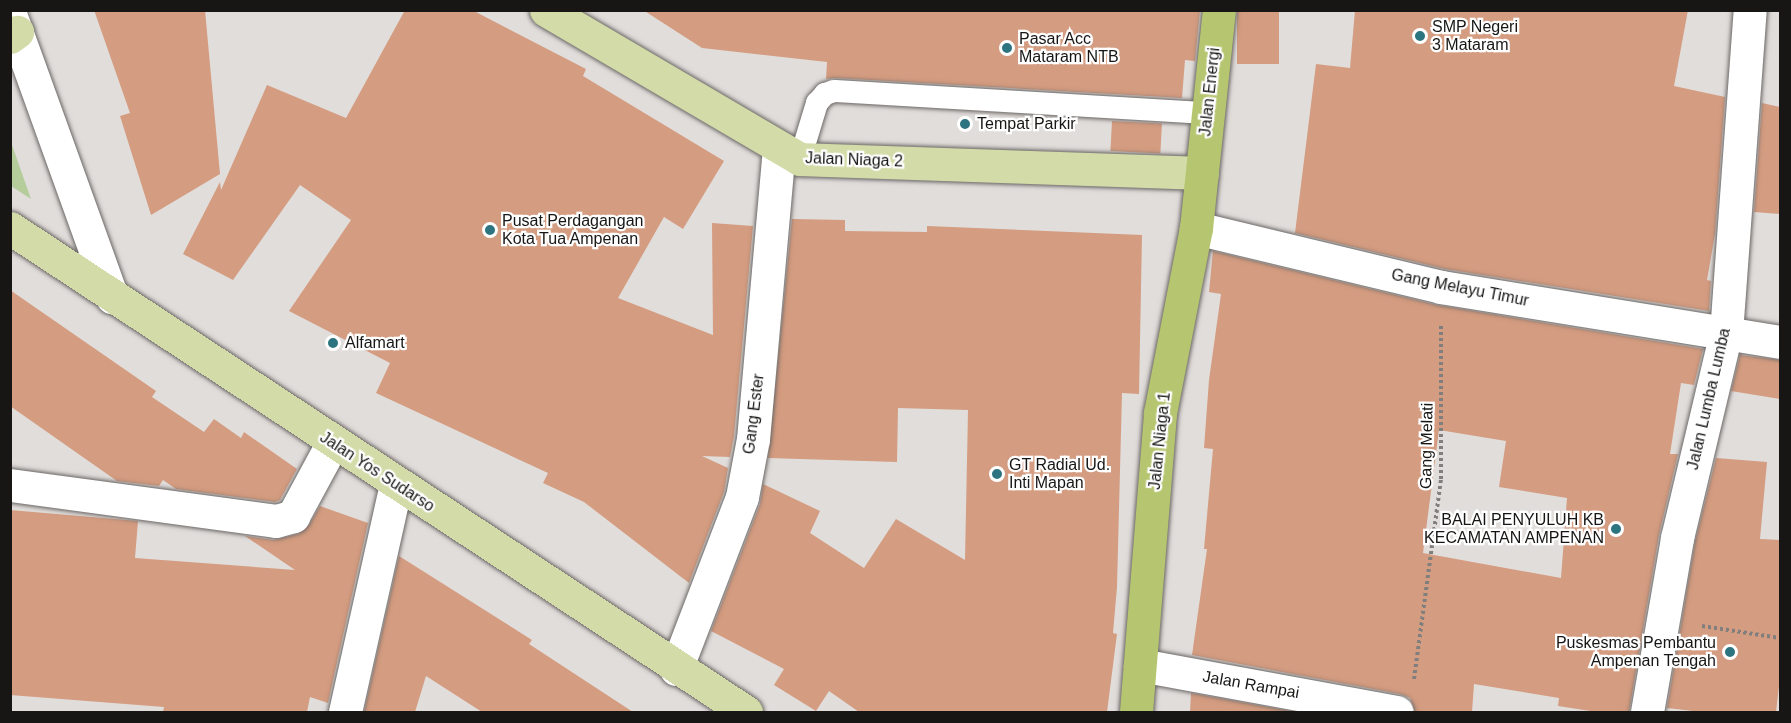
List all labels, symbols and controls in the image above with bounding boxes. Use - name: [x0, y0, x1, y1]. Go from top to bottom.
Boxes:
- place label: SMP Negeri 3 Mataram: [1432, 17, 1518, 55]
- place label: Pasar Acc Mataram NTB: [1019, 29, 1119, 67]
- marker: SMP Negeri 3 Mataram: [1413, 29, 1427, 43]
- marker: Pasar Acc Mataram NTB: [1000, 41, 1014, 55]
- street label: Jalan Energi: [1196, 47, 1224, 137]
- place label: Tempat Parkir: [977, 114, 1076, 134]
- marker: Tempat Parkir: [958, 117, 972, 131]
- street label: Jalan Niaga 2: [805, 149, 903, 171]
- place label: Pusat Perdagangan Kota Tua Ampenan: [502, 211, 643, 249]
- marker: Pusat Perdagangan Kota Tua Ampenan: [483, 223, 497, 237]
- street label: Gang Melayu Timur: [1390, 265, 1530, 311]
- street label: Jalan Lumba Lumba: [1683, 326, 1735, 472]
- place label: Alfamart: [345, 333, 405, 353]
- marker: Alfamart: [326, 336, 340, 350]
- street label: Gang Ester: [740, 373, 768, 455]
- street label: Jalan Niaga 1: [1145, 391, 1175, 491]
- street label: Gang Melati: [1417, 403, 1437, 489]
- street label: Jalan Yos Sudarso: [316, 428, 438, 516]
- place label: GT Radial Ud. Inti Mapan: [1009, 455, 1110, 493]
- marker: GT Radial Ud. Inti Mapan: [990, 467, 1004, 481]
- place label: BALAI PENYULUH KB KECAMATAN AMPENAN: [1423, 510, 1604, 548]
- marker: BALAI PENYULUH KB KECAMATAN AMPENAN: [1609, 522, 1623, 536]
- place label: Puskesmas Pembantu Ampenan Tengah: [1556, 633, 1716, 671]
- marker: Puskesmas Pembantu Ampenan Tengah: [1721, 643, 1739, 661]
- street label: Jalan Rampai: [1201, 667, 1301, 703]

